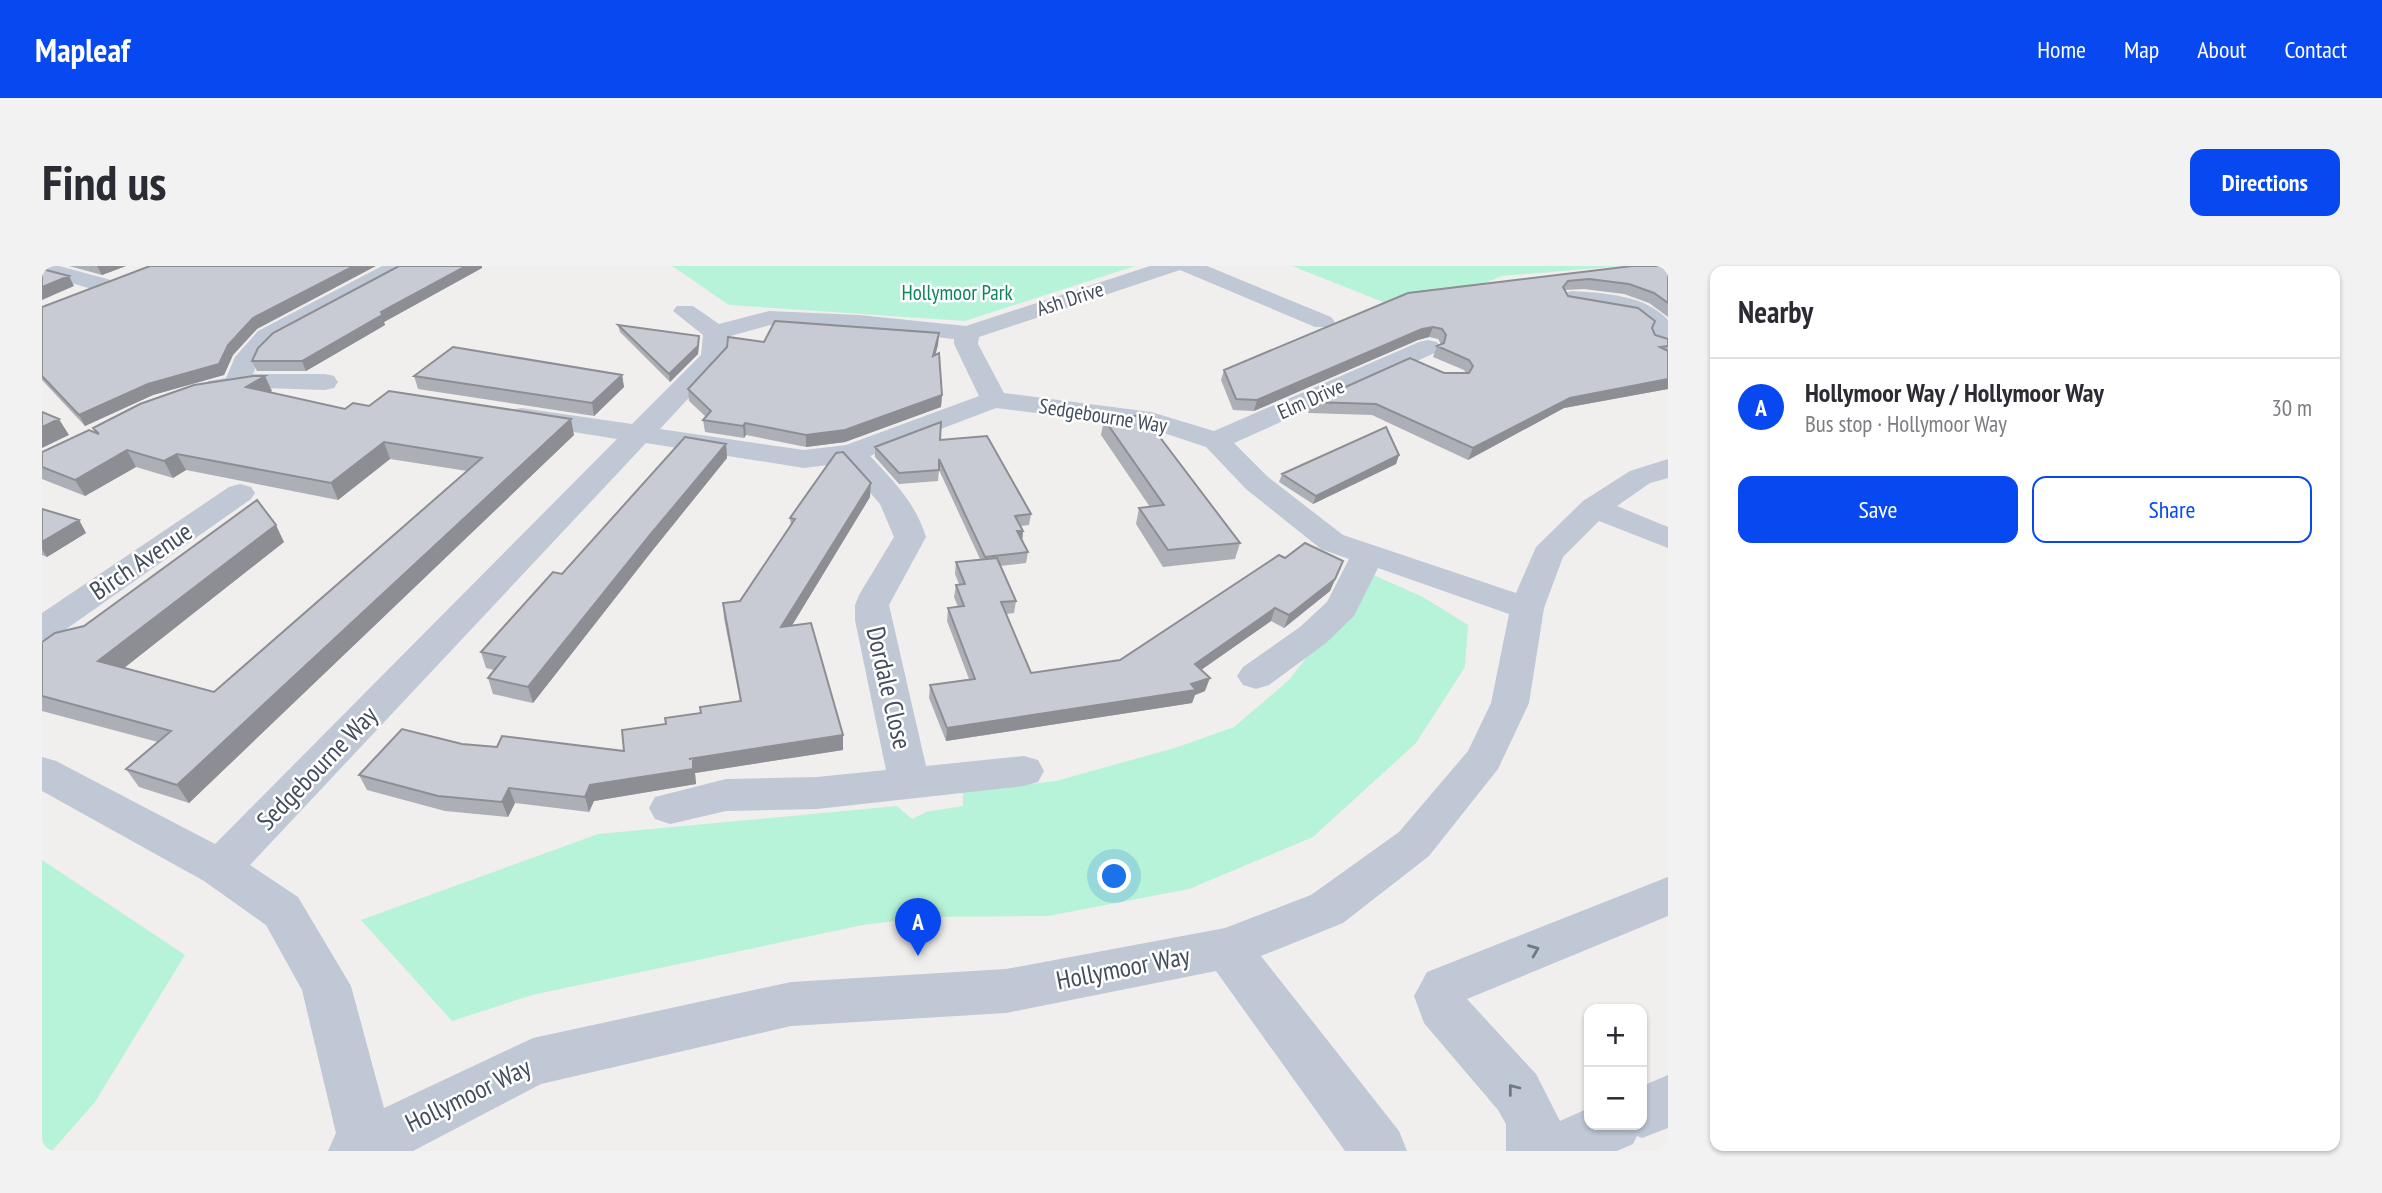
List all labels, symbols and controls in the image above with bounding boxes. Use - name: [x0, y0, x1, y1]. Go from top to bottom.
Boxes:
- text: Mapleaf: [35, 28, 130, 71]
- text: Home: [2037, 34, 2086, 65]
- text: Map: [2124, 34, 2159, 65]
- text: About: [2197, 34, 2246, 65]
- text: Contact: [2284, 34, 2347, 65]
- button: Directions: [2190, 149, 2340, 216]
- text: Find us: [42, 150, 166, 214]
- street label: Ash Drive: [1033, 275, 1107, 322]
- park label: Hollymoor Park: [901, 279, 1013, 306]
- text: Nearby: [1738, 292, 1813, 331]
- street label: Elm Drive: [1273, 372, 1348, 425]
- text: Hollymoor Way / Hollymoor Way: [1805, 376, 2104, 409]
- street label: Sedgebourne Way: [1037, 392, 1169, 439]
- text: A: [1755, 393, 1767, 422]
- text: 30 m: [2271, 393, 2312, 422]
- text: Bus stop · Hollymoor Way: [1805, 409, 2007, 438]
- button: Save: [1738, 476, 2018, 543]
- button: Share: [2032, 476, 2312, 543]
- street label: Birch Avenue: [83, 514, 198, 607]
- street label: Dordale Close: [859, 623, 920, 752]
- street label: Sedgebourne Way: [249, 698, 384, 837]
- your location: [1097, 859, 1131, 893]
- pin: A: [895, 898, 941, 956]
- street label: Hollymoor Way: [1053, 938, 1193, 997]
- one-way arrow: [1527, 944, 1539, 958]
- map controls: [1584, 1004, 1647, 1130]
- button: +: [1584, 1004, 1647, 1067]
- street label: Hollymoor Way: [400, 1050, 536, 1139]
- button: −: [1584, 1067, 1647, 1130]
- one-way arrow: [1509, 1084, 1521, 1097]

